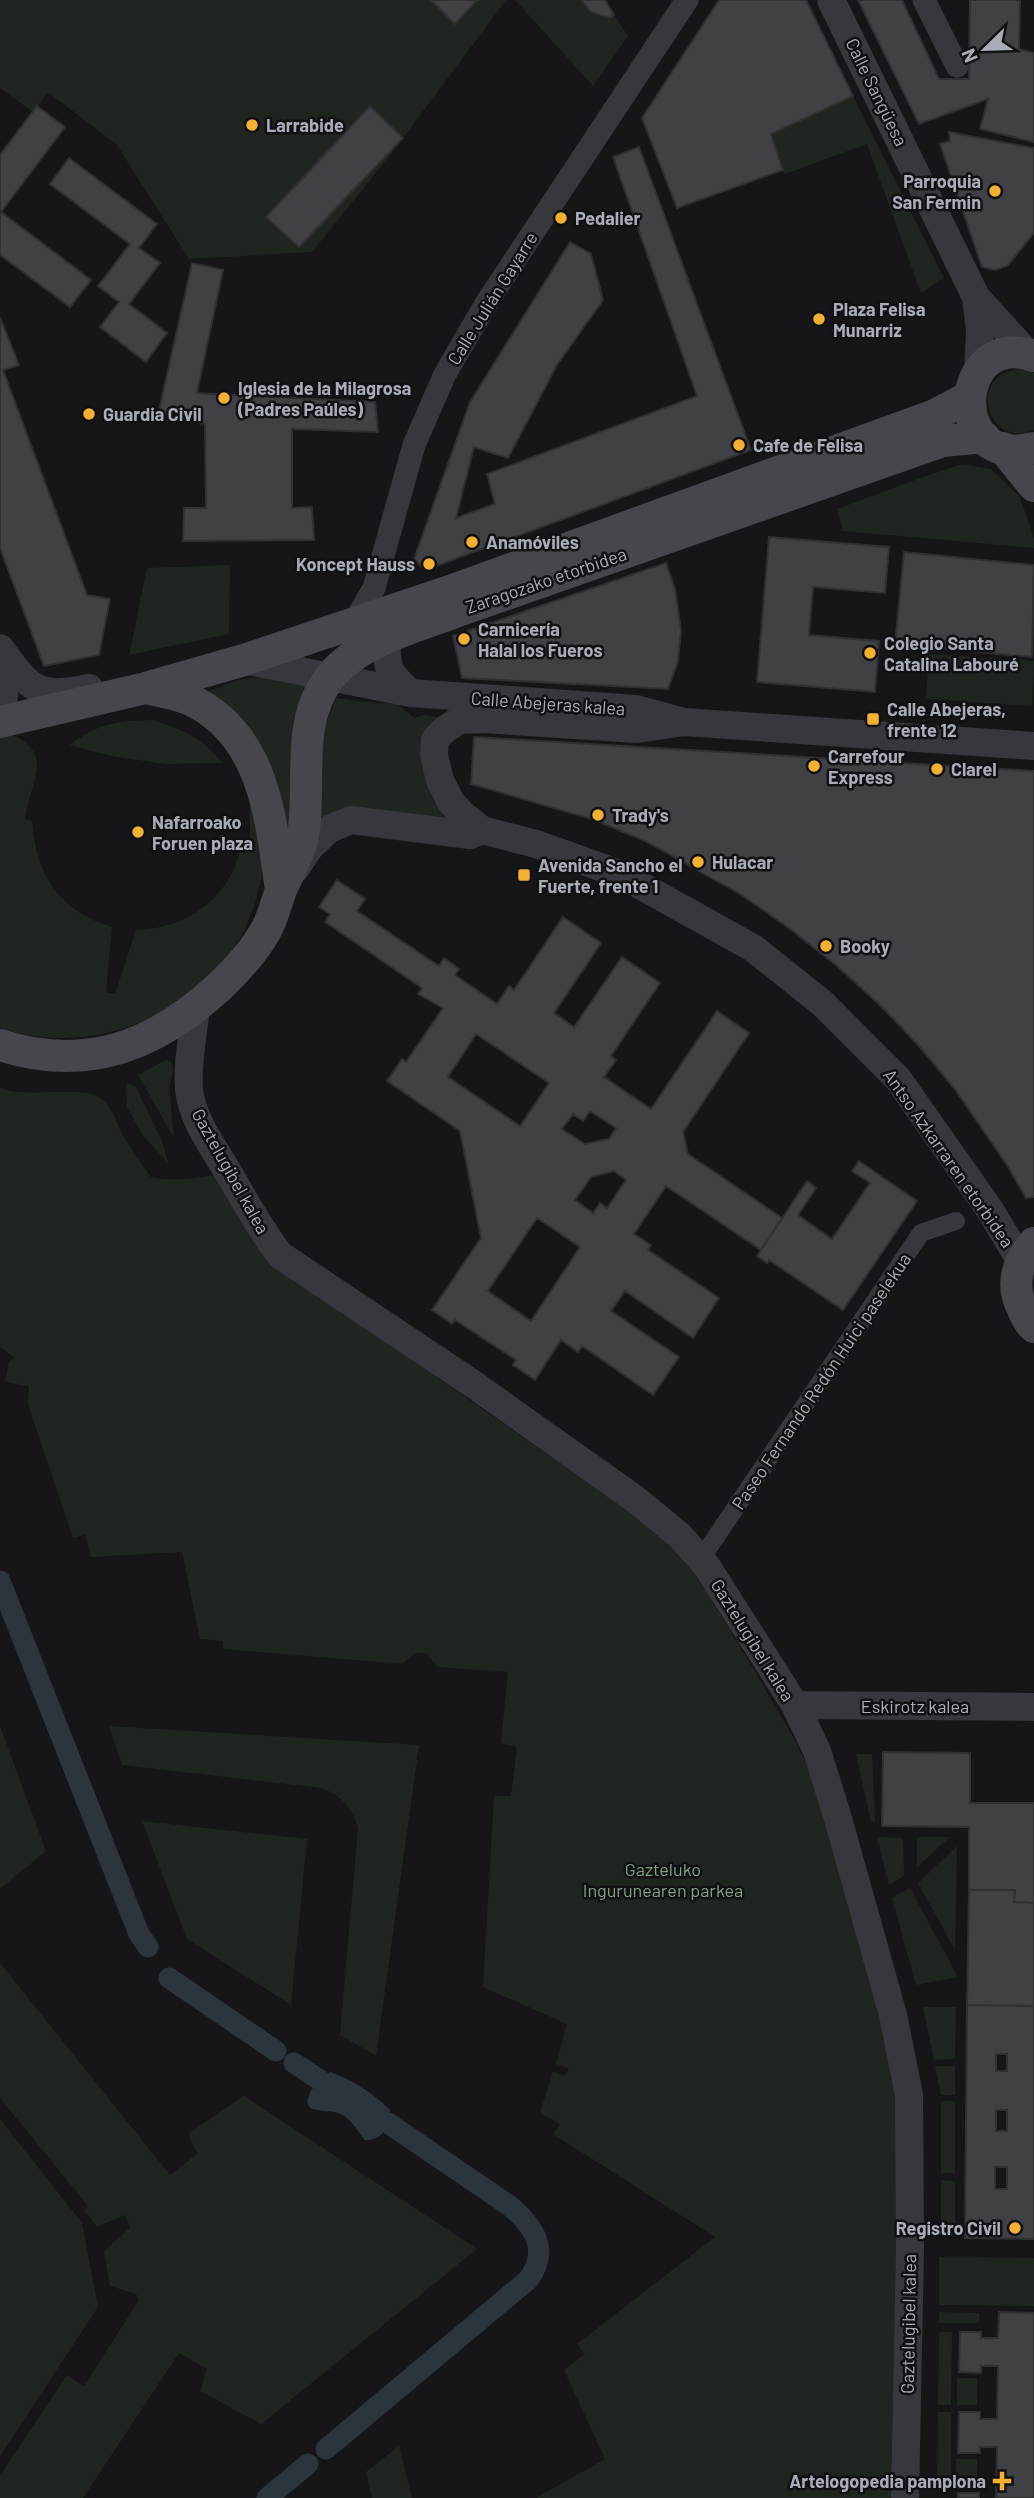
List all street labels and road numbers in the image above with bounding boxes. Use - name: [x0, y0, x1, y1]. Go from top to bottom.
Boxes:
- street label: Calle Sangüesa: [841, 34, 913, 150]
- street label: Calle Julián Gayarre: [442, 227, 542, 369]
- street label: Zaragozako etorbidea: [463, 542, 629, 618]
- street label: Calle Abejeras kalea: [470, 687, 626, 719]
- street label: Antso Azkarraren etorbidea: [879, 1064, 1019, 1252]
- street label: Gaztelugibel kalea: [187, 1104, 275, 1238]
- street label: Paseo Fernando Redón Huici paselekua: [727, 1249, 915, 1513]
- street label: Gaztelugibel kalea: [707, 1575, 799, 1705]
- street label: Eskirotz kalea: [861, 1695, 969, 1717]
- street label: Gaztelugibel kalea: [896, 2254, 920, 2394]

